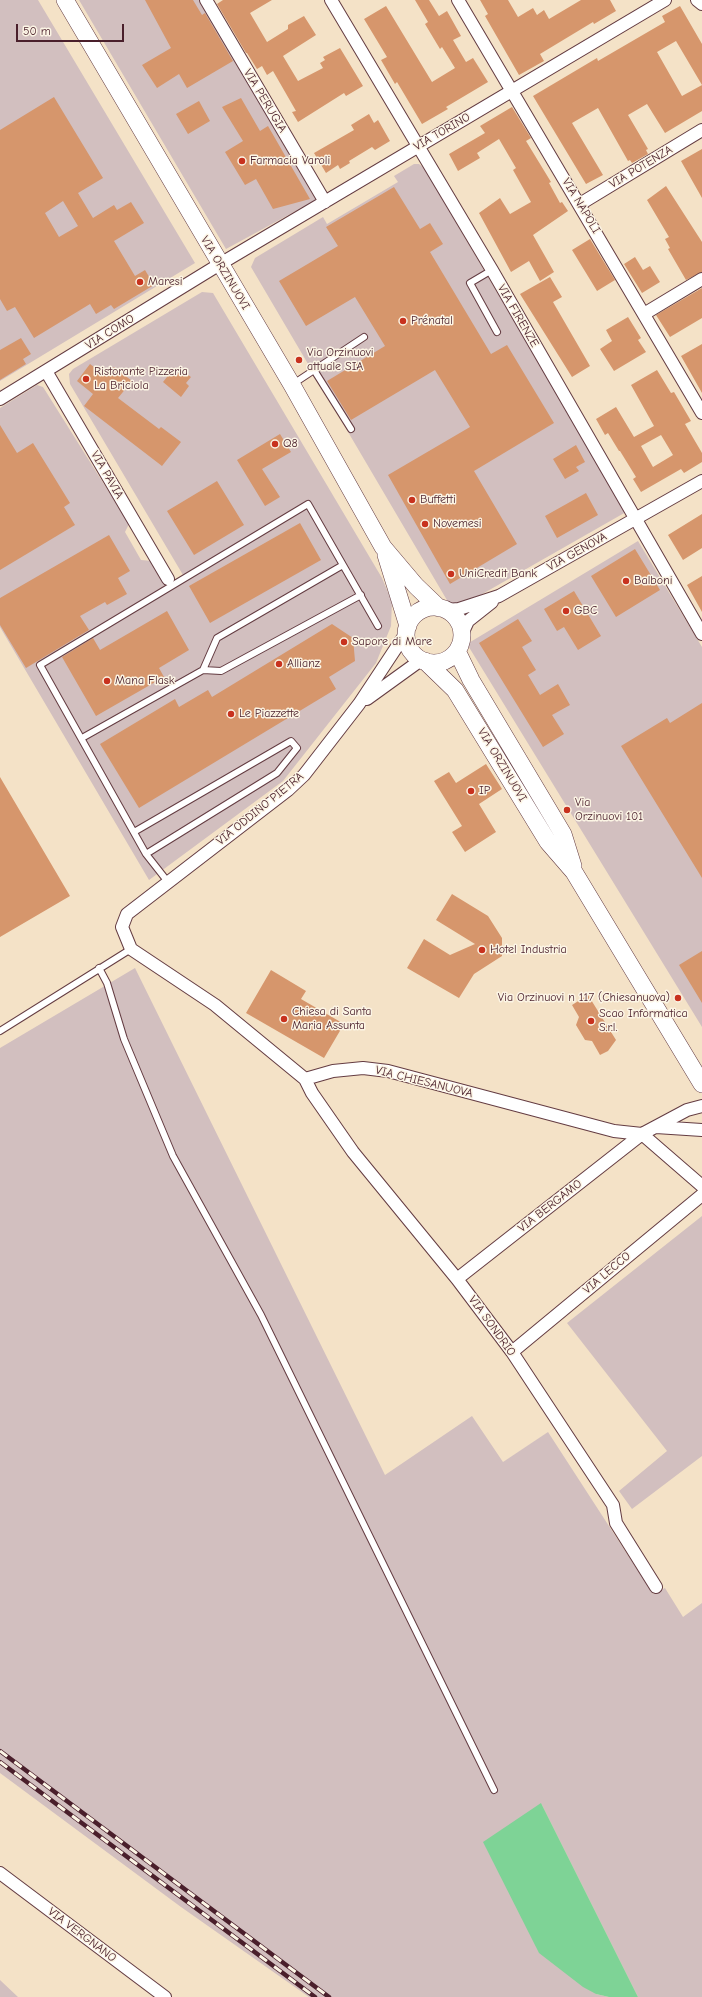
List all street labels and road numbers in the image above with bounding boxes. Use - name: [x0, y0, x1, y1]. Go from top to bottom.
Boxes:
- street label: VIA PERUGIA: [240, 67, 290, 135]
- street label: VIA TORINO: [411, 110, 473, 154]
- street label: VIA POTENZA: [607, 142, 675, 192]
- street label: VIA NAPOLI: [559, 176, 603, 236]
- street label: VIA ORZINUOVI: [197, 234, 253, 312]
- street label: VIA FIRENZE: [494, 282, 542, 350]
- street label: VIA COMO: [83, 311, 137, 353]
- street label: VIA PAVIA: [88, 448, 126, 502]
- street label: VIA GENOVA: [545, 530, 609, 574]
- street label: VIA ORZINUOVI: [474, 726, 530, 804]
- street label: VIA ODDINO PIETRA: [214, 769, 306, 849]
- street label: VIA CHIESANUOVA: [374, 1063, 474, 1101]
- street label: VIA BERGAMO: [515, 1177, 585, 1235]
- street label: VIA LECCO: [580, 1249, 634, 1297]
- street label: VIA SONDRIO: [465, 1293, 519, 1359]
- street label: VIA VERGNANO: [45, 1905, 119, 1965]

